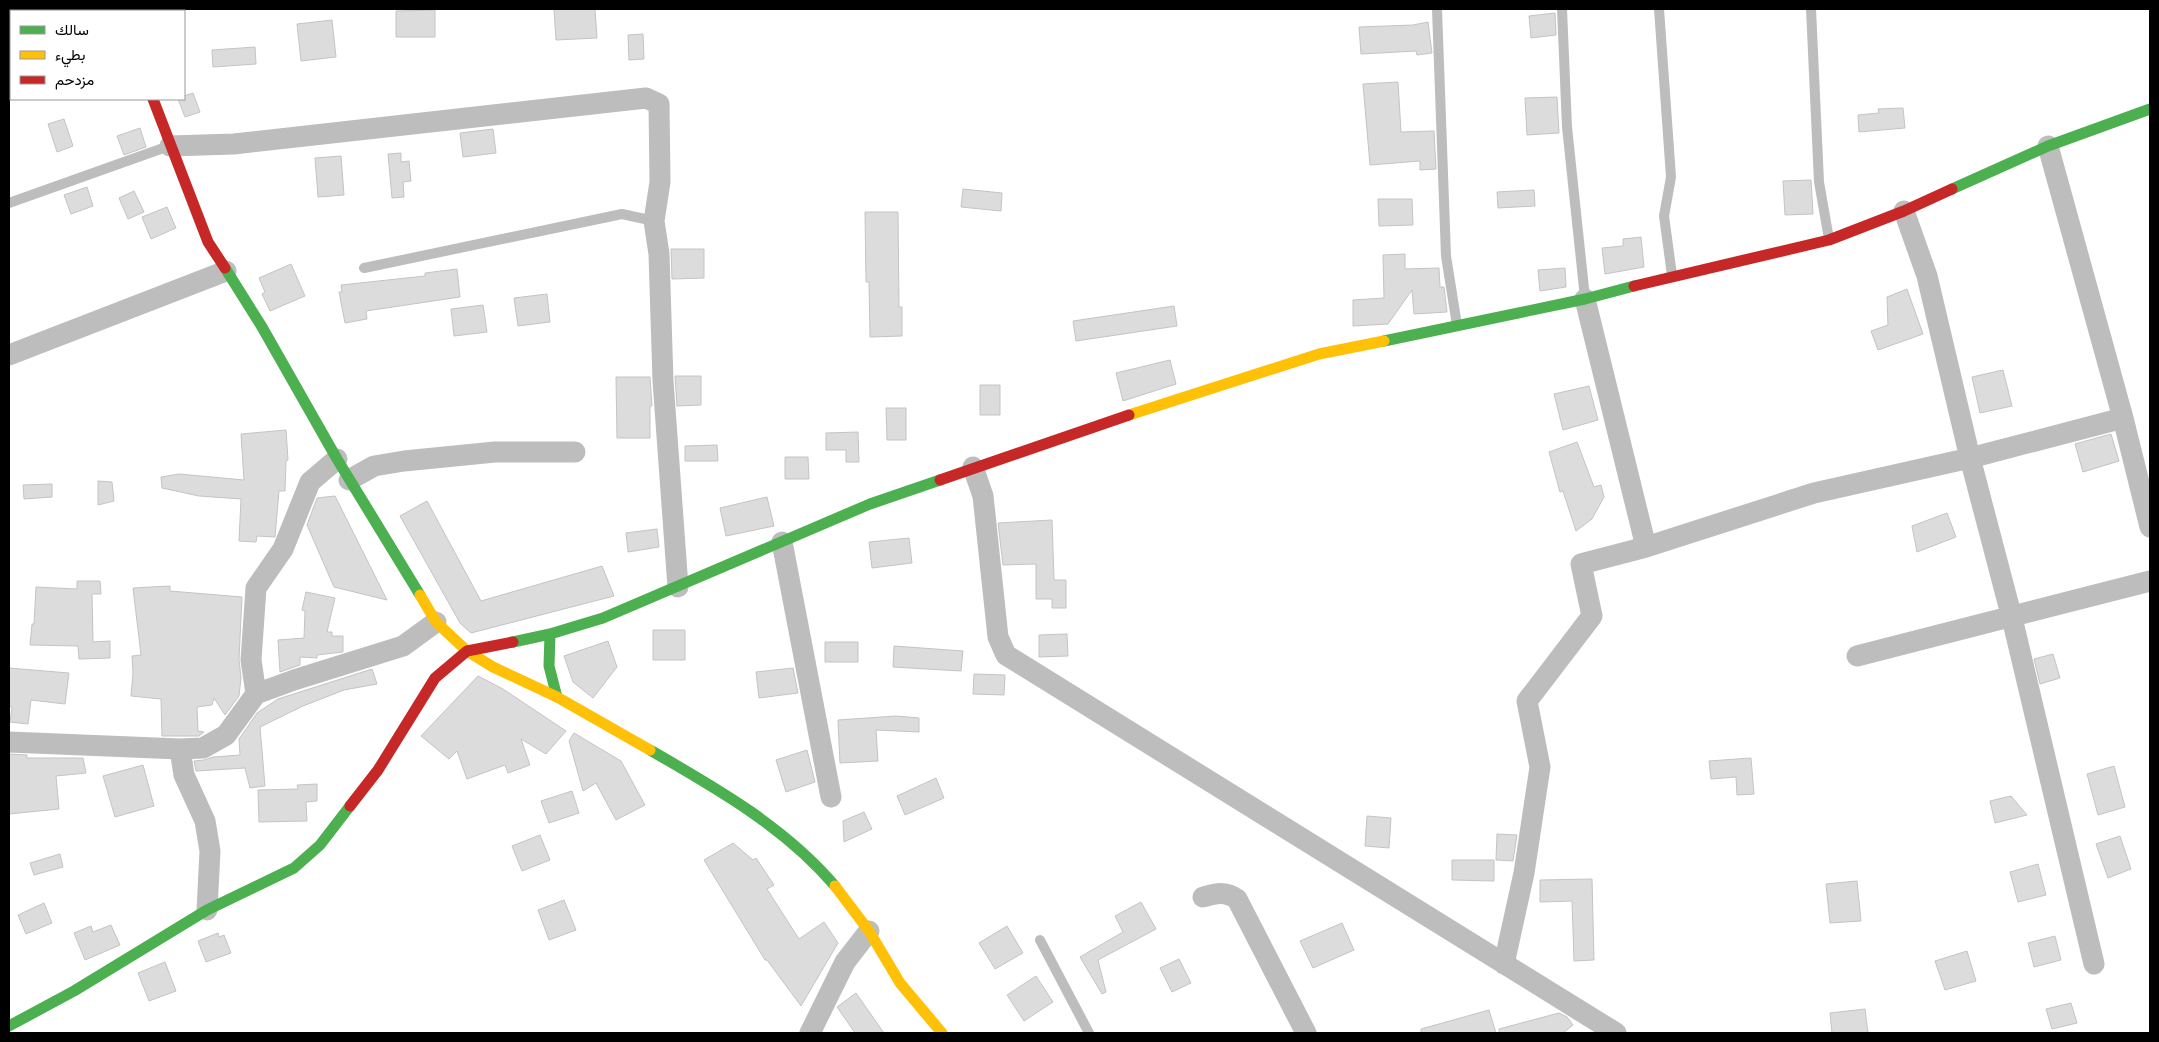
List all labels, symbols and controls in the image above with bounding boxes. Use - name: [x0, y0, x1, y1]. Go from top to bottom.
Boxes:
- legend: [10, 10, 185, 100]
- text: سالك: [55, 21, 89, 39]
- text: بطيء: [55, 46, 85, 68]
- text: مزدحم: [55, 71, 94, 90]

